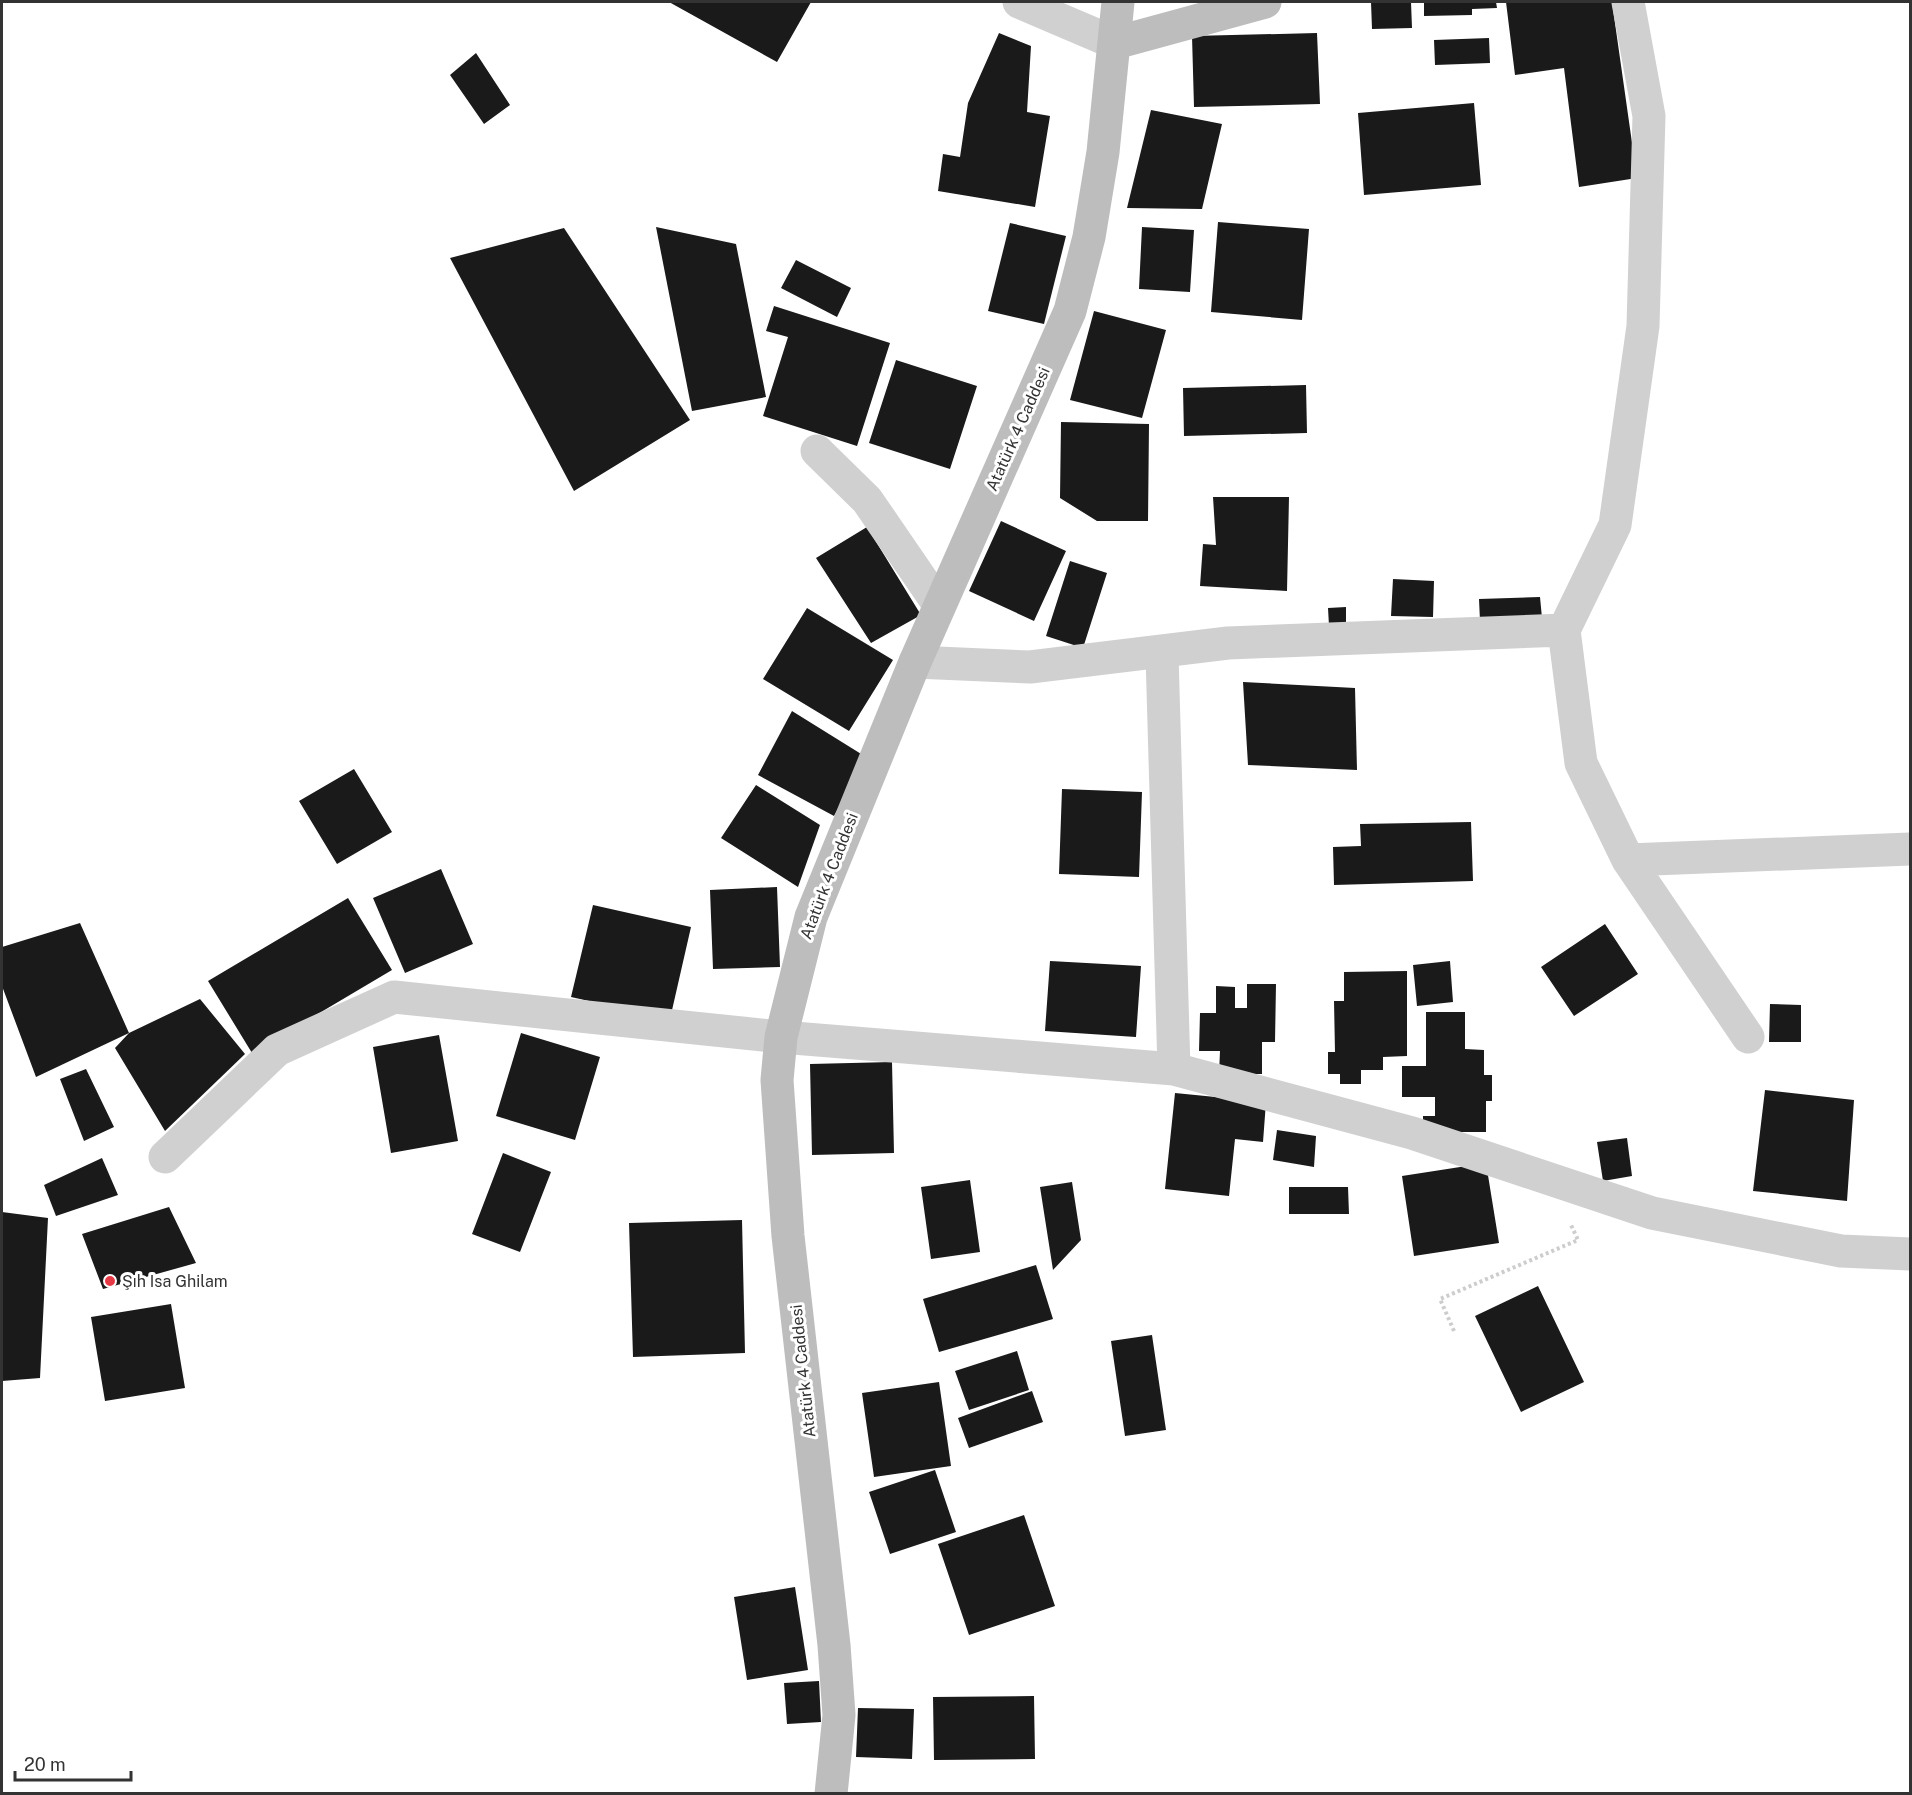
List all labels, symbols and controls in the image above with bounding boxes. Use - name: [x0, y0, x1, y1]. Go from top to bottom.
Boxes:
- street label: Atatürk 4 Caddesi: [982, 364, 1054, 494]
- street label: Atatürk 4 Caddesi: [796, 810, 862, 942]
- place label: Şıh Isa Ghilam: [122, 1272, 228, 1291]
- marker: Şıh Isa Ghilam: [103, 1274, 117, 1288]
- street label: Atatürk 4 Caddesi: [787, 1304, 819, 1438]
- scale bar: [15, 1744, 130, 1782]
- text: 20 m: [24, 1754, 66, 1775]

